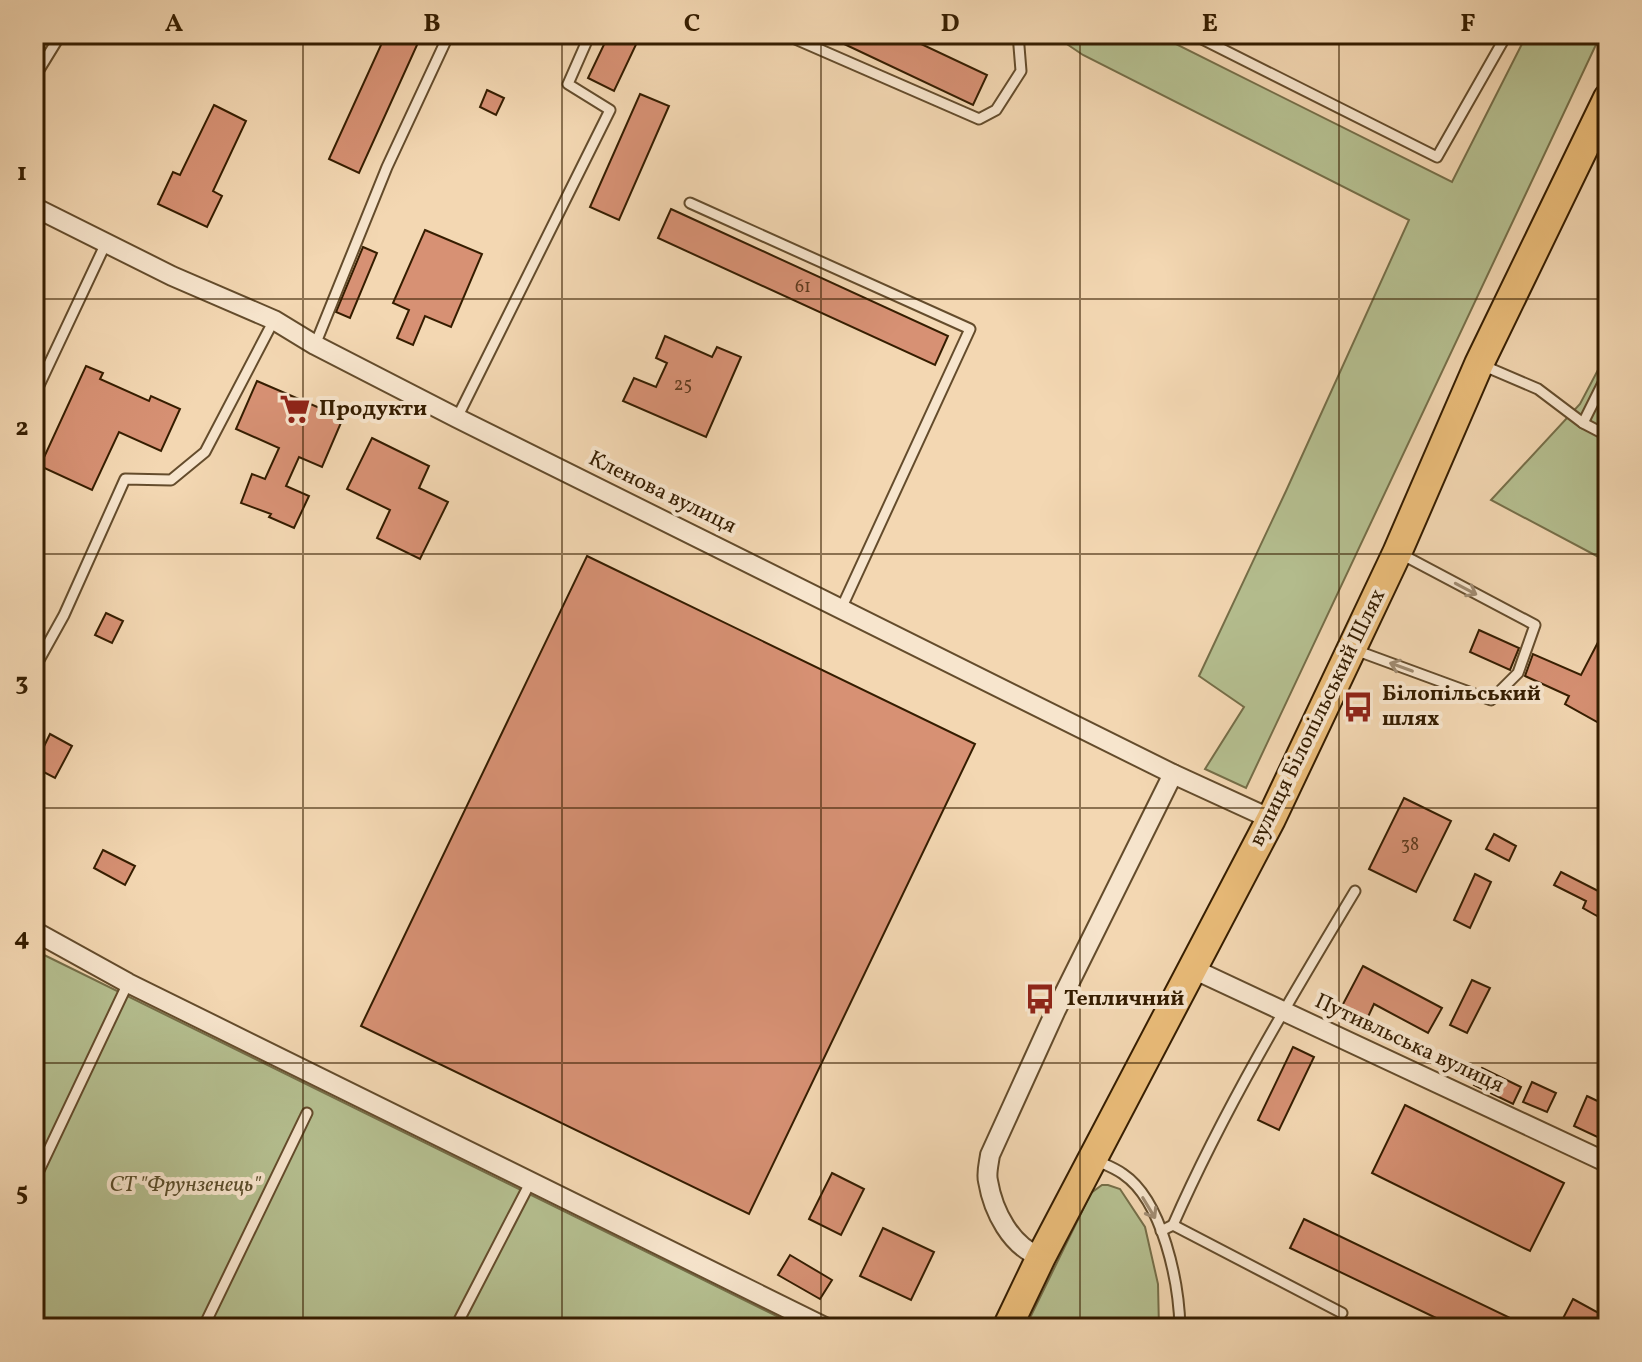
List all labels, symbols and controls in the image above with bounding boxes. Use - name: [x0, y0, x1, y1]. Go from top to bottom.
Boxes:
- text: A: [165, 6, 184, 42]
- text: B: [423, 6, 441, 42]
- text: C: [684, 6, 700, 42]
- text: D: [940, 6, 960, 42]
- text: E: [1202, 6, 1218, 42]
- text: F: [1460, 6, 1476, 42]
- text: 1: [17, 155, 27, 191]
- house number: 61: [795, 275, 811, 300]
- house number: 25: [674, 373, 692, 398]
- supermarket icon: Продукти: [278, 392, 312, 426]
- place label: Продукти: [319, 394, 427, 425]
- text: 2: [15, 410, 29, 446]
- street label: Кленова вулиця: [583, 444, 741, 542]
- one-way arrow: [1454, 582, 1478, 598]
- street label: вулиця Білопільський Шлях: [1242, 584, 1394, 852]
- one-way arrow: [1389, 658, 1414, 673]
- text: 3: [15, 665, 29, 701]
- place label: Білопільський шлях: [1382, 679, 1541, 735]
- bus stop icon: Білопільський шлях: [1341, 690, 1375, 724]
- house number: 38: [1401, 833, 1419, 858]
- text: 4: [14, 920, 30, 956]
- bus stop icon: Тепличний: [1023, 982, 1057, 1016]
- place label: Тепличний: [1064, 984, 1184, 1015]
- street label: Путивльська вулиця: [1309, 987, 1509, 1101]
- park label: СТ "Фрунзенець": [110, 1170, 261, 1201]
- text: 5: [16, 1175, 28, 1211]
- one-way arrow: [1142, 1196, 1158, 1219]

